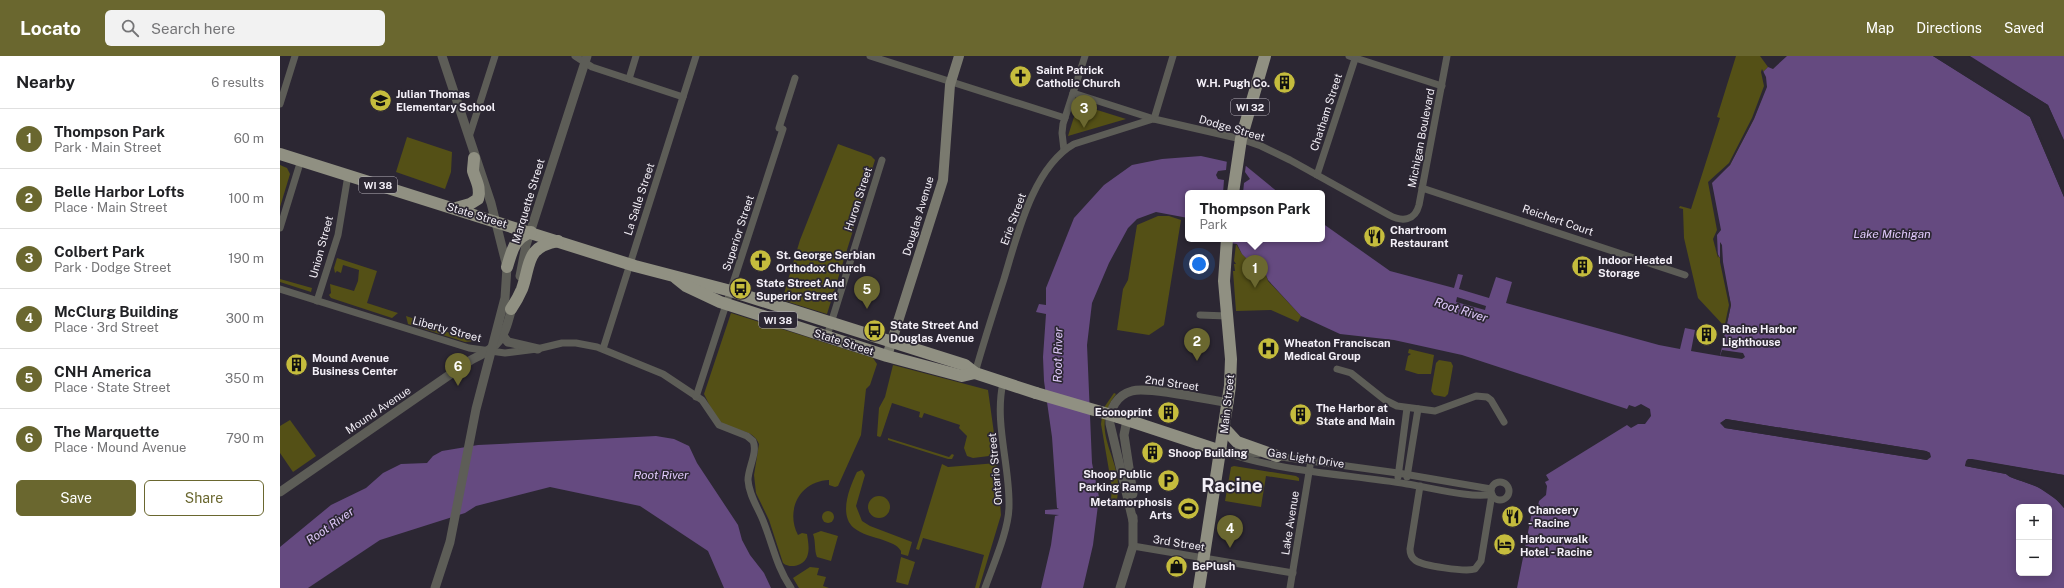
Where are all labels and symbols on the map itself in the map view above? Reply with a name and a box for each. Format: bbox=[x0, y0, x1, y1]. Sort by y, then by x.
church icon: Saint Patrick Catholic Church bbox=[1008, 63, 1034, 89]
place label: Saint Patrick Catholic Church bbox=[1036, 64, 1120, 89]
building icon: W.H. Pugh Co. bbox=[1272, 70, 1298, 96]
street label: Chatham Street bbox=[1308, 72, 1344, 152]
place label: W.H. Pugh Co. bbox=[1196, 77, 1270, 89]
school or university icon: Julian Thomas Elementary School bbox=[367, 87, 393, 113]
street label: Michigan Boulevard bbox=[1405, 87, 1437, 189]
place label: Julian Thomas Elementary School bbox=[396, 88, 496, 113]
pin: 3 bbox=[1071, 95, 1097, 128]
road number: WI 32 bbox=[1231, 99, 1269, 115]
street label: Dodge Street bbox=[1198, 113, 1266, 143]
street label: Marquette Street bbox=[509, 157, 547, 245]
street label: La Salle Street bbox=[622, 161, 656, 237]
street label: Huron Street bbox=[842, 166, 874, 232]
street label: Douglas Avenue bbox=[900, 175, 936, 257]
road number: WI 38 bbox=[359, 177, 397, 193]
street label: Erie Street bbox=[998, 191, 1028, 247]
street label: Superior Street bbox=[720, 194, 756, 272]
street label: State Street bbox=[445, 200, 509, 230]
street label: Reichert Court bbox=[1521, 202, 1595, 238]
street label: Union Street bbox=[307, 214, 335, 280]
restaurant icon: Chartroom Restaurant bbox=[1362, 223, 1388, 249]
place label: Chartroom Restaurant bbox=[1390, 224, 1449, 249]
water label: Lake Michigan bbox=[1853, 227, 1931, 241]
church icon: St. George Serbian Orthodox Church bbox=[747, 248, 773, 274]
place label: St. George Serbian Orthodox Church bbox=[776, 249, 875, 274]
building icon: Indoor Heated Storage bbox=[1569, 253, 1595, 279]
your location bbox=[1189, 254, 1209, 274]
place label: Indoor Heated Storage bbox=[1598, 254, 1672, 279]
pin: 1 bbox=[1242, 255, 1268, 288]
bus stop icon: State Street And Superior Street bbox=[728, 276, 754, 302]
pin: 5 bbox=[854, 276, 880, 309]
place label: State Street And Superior Street bbox=[756, 277, 845, 302]
water label: Root River bbox=[1433, 295, 1490, 325]
road number: WI 38 bbox=[759, 312, 797, 328]
street label: Liberty Street bbox=[411, 314, 483, 344]
bus stop icon: State Street And Douglas Avenue bbox=[861, 318, 887, 344]
place label: State Street And Douglas Avenue bbox=[890, 319, 979, 344]
building icon: Racine Harbor Lighthouse bbox=[1693, 322, 1719, 348]
place label: Racine Harbor Lighthouse bbox=[1722, 323, 1797, 348]
street label: State Street bbox=[812, 327, 876, 357]
water label: Root River bbox=[1051, 327, 1065, 383]
pin: 2 bbox=[1184, 328, 1210, 361]
hospital icon: Wheaton Franciscan Medical Group bbox=[1255, 336, 1281, 362]
place label: Wheaton Franciscan Medical Group bbox=[1284, 337, 1391, 362]
building icon: Mound Avenue Business Center bbox=[283, 351, 309, 377]
place label: Mound Avenue Business Center bbox=[312, 352, 398, 377]
pin: 6 bbox=[445, 353, 471, 386]
street label: 2nd Street bbox=[1144, 373, 1200, 393]
street label: Main Street bbox=[1218, 374, 1236, 434]
street label: Mound Avenue bbox=[343, 384, 413, 436]
building icon: Econoprint bbox=[1155, 399, 1181, 425]
building icon: The Harbor at State and Main bbox=[1288, 401, 1314, 427]
place label: The Harbor at State and Main bbox=[1316, 402, 1395, 427]
place label: Econoprint bbox=[1095, 406, 1152, 418]
street label: Ontario Street bbox=[986, 432, 1004, 506]
building icon: Shoop Building bbox=[1140, 440, 1166, 466]
street label: Gas Light Drive bbox=[1267, 446, 1345, 470]
place label: Shoop Building bbox=[1168, 447, 1248, 459]
parking icon: Shoop Public Parking Ramp bbox=[1155, 467, 1181, 493]
water label: Root River bbox=[633, 468, 689, 482]
place label: Shoop Public Parking Ramp bbox=[1079, 468, 1152, 493]
district label: Racine bbox=[1201, 474, 1263, 496]
street label: Lake Avenue bbox=[1279, 490, 1301, 556]
sports icon: Metamorphosis Arts bbox=[1175, 495, 1201, 521]
place label: Metamorphosis Arts bbox=[1090, 496, 1172, 521]
restaurant icon: Chancery - Racine bbox=[1500, 503, 1526, 529]
water label: Root River bbox=[303, 504, 357, 548]
place label: Chancery - Racine bbox=[1528, 504, 1579, 529]
pin: 4 bbox=[1217, 515, 1243, 548]
hotel icon: Harbourwalk Hotel - Racine bbox=[1492, 532, 1518, 558]
street label: 3rd Street bbox=[1152, 533, 1206, 553]
place label: Harbourwalk Hotel - Racine bbox=[1520, 533, 1592, 558]
shop icon: BePlush bbox=[1163, 553, 1189, 579]
place label: BePlush bbox=[1192, 560, 1235, 572]

